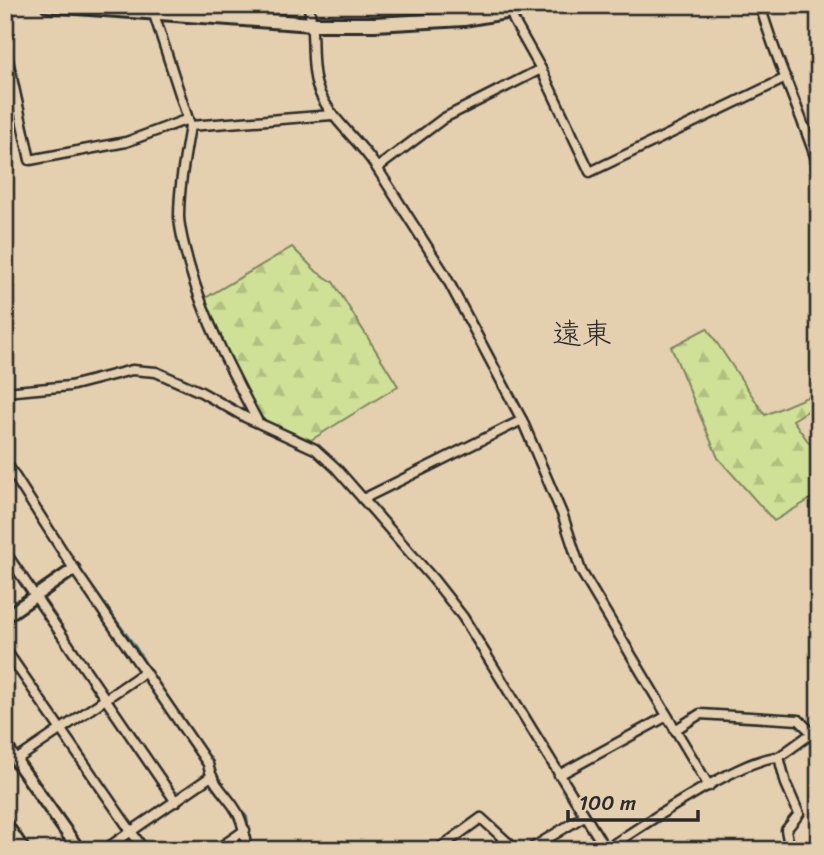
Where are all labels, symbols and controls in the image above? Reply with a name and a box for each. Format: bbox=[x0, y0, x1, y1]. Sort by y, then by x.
district label: 遠東 bbox=[552, 307, 612, 361]
scale bar bbox=[568, 778, 698, 822]
text: 100 m bbox=[579, 784, 636, 822]

